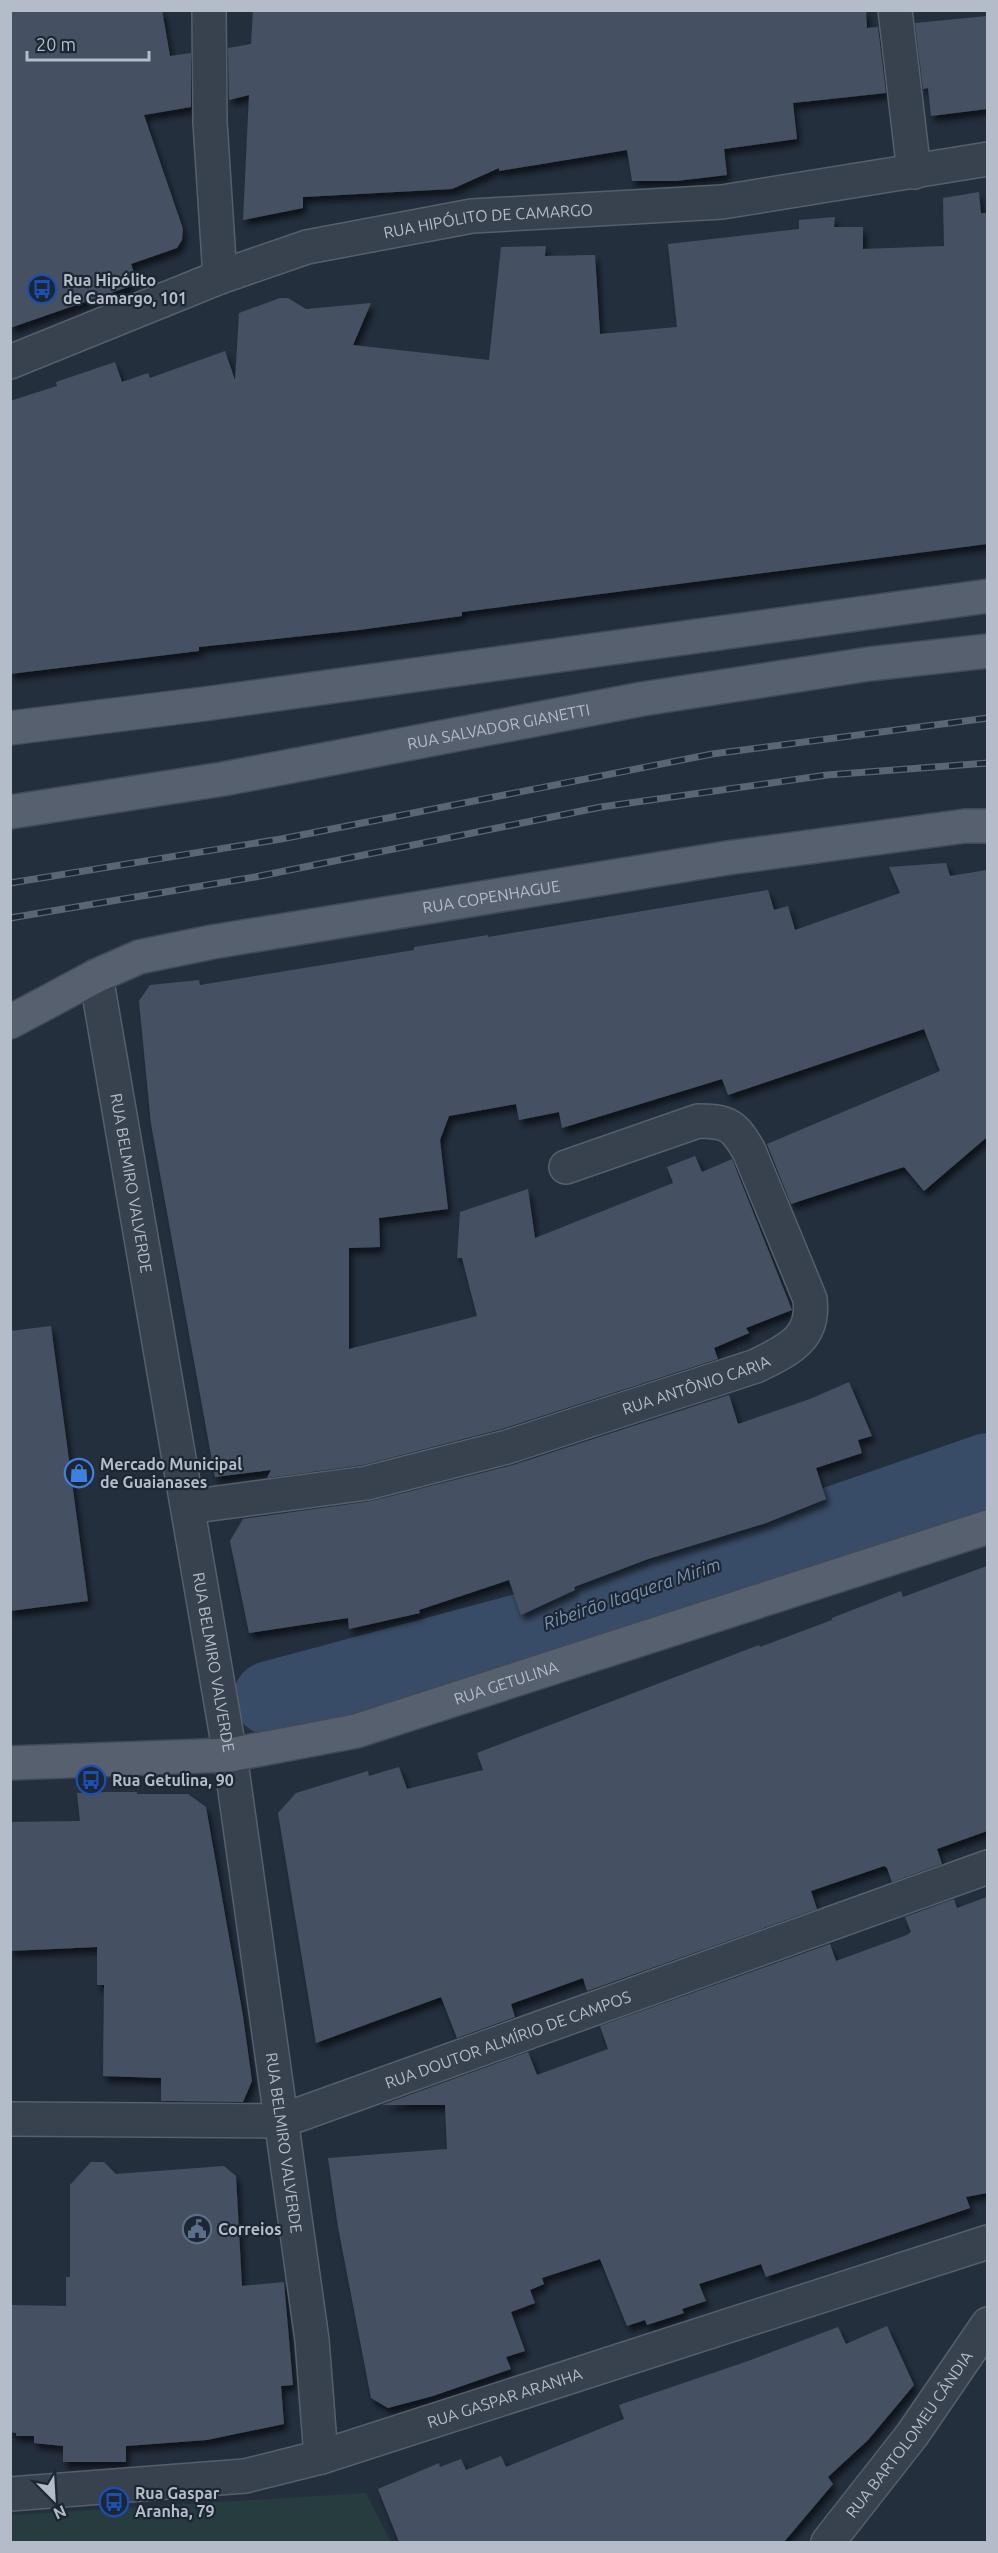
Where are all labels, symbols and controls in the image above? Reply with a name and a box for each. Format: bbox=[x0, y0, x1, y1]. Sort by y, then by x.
scale bar bbox=[27, 24, 148, 62]
text: 20 m bbox=[36, 34, 76, 54]
street label: RUA HIPÓLITO DE CAMARGO bbox=[382, 200, 593, 241]
place label: Rua Hipólito de Camargo, 101 bbox=[63, 271, 187, 307]
bus stop icon: Rua Hipólito de Camargo, 101 bbox=[26, 273, 58, 305]
street label: RUA SALVADOR GIANETTI bbox=[406, 700, 591, 753]
street label: RUA COPENHAGUE bbox=[421, 876, 561, 917]
street label: RUA BELMIRO VALVERDE bbox=[107, 1092, 156, 1274]
street label: RUA ANTÔNIO CARIA bbox=[620, 1351, 773, 1418]
place label: Mercado Municipal de Guaianases bbox=[100, 1455, 242, 1491]
shop icon: Mercado Municipal de Guaianases bbox=[63, 1457, 95, 1489]
water label: Ribeirão Itaquera Mirim bbox=[541, 1553, 723, 1633]
street label: RUA BELMIRO VALVERDE bbox=[190, 1571, 238, 1753]
street label: RUA GETULINA bbox=[452, 1657, 561, 1708]
bus stop icon: Rua Getulina, 90 bbox=[75, 1764, 107, 1796]
place label: Rua Getulina, 90 bbox=[112, 1771, 234, 1789]
street label: RUA DOUTOR ALMÍRIO DE CAMPOS bbox=[382, 1987, 633, 2092]
street label: RUA BELMIRO VALVERDE bbox=[263, 2051, 306, 2234]
public building icon: Correios bbox=[181, 2213, 213, 2245]
place label: Correios bbox=[218, 2220, 282, 2238]
street label: RUA BARTOLOMEU CÂNDIA bbox=[842, 2347, 976, 2521]
street label: RUA GASPAR ARANHA bbox=[425, 2364, 585, 2431]
north arrow bbox=[24, 2469, 84, 2529]
place label: Rua Gaspar Aranha, 79 bbox=[135, 2484, 220, 2520]
bus stop icon: Rua Gaspar Aranha, 79 bbox=[98, 2486, 130, 2518]
text: N bbox=[51, 2502, 69, 2523]

